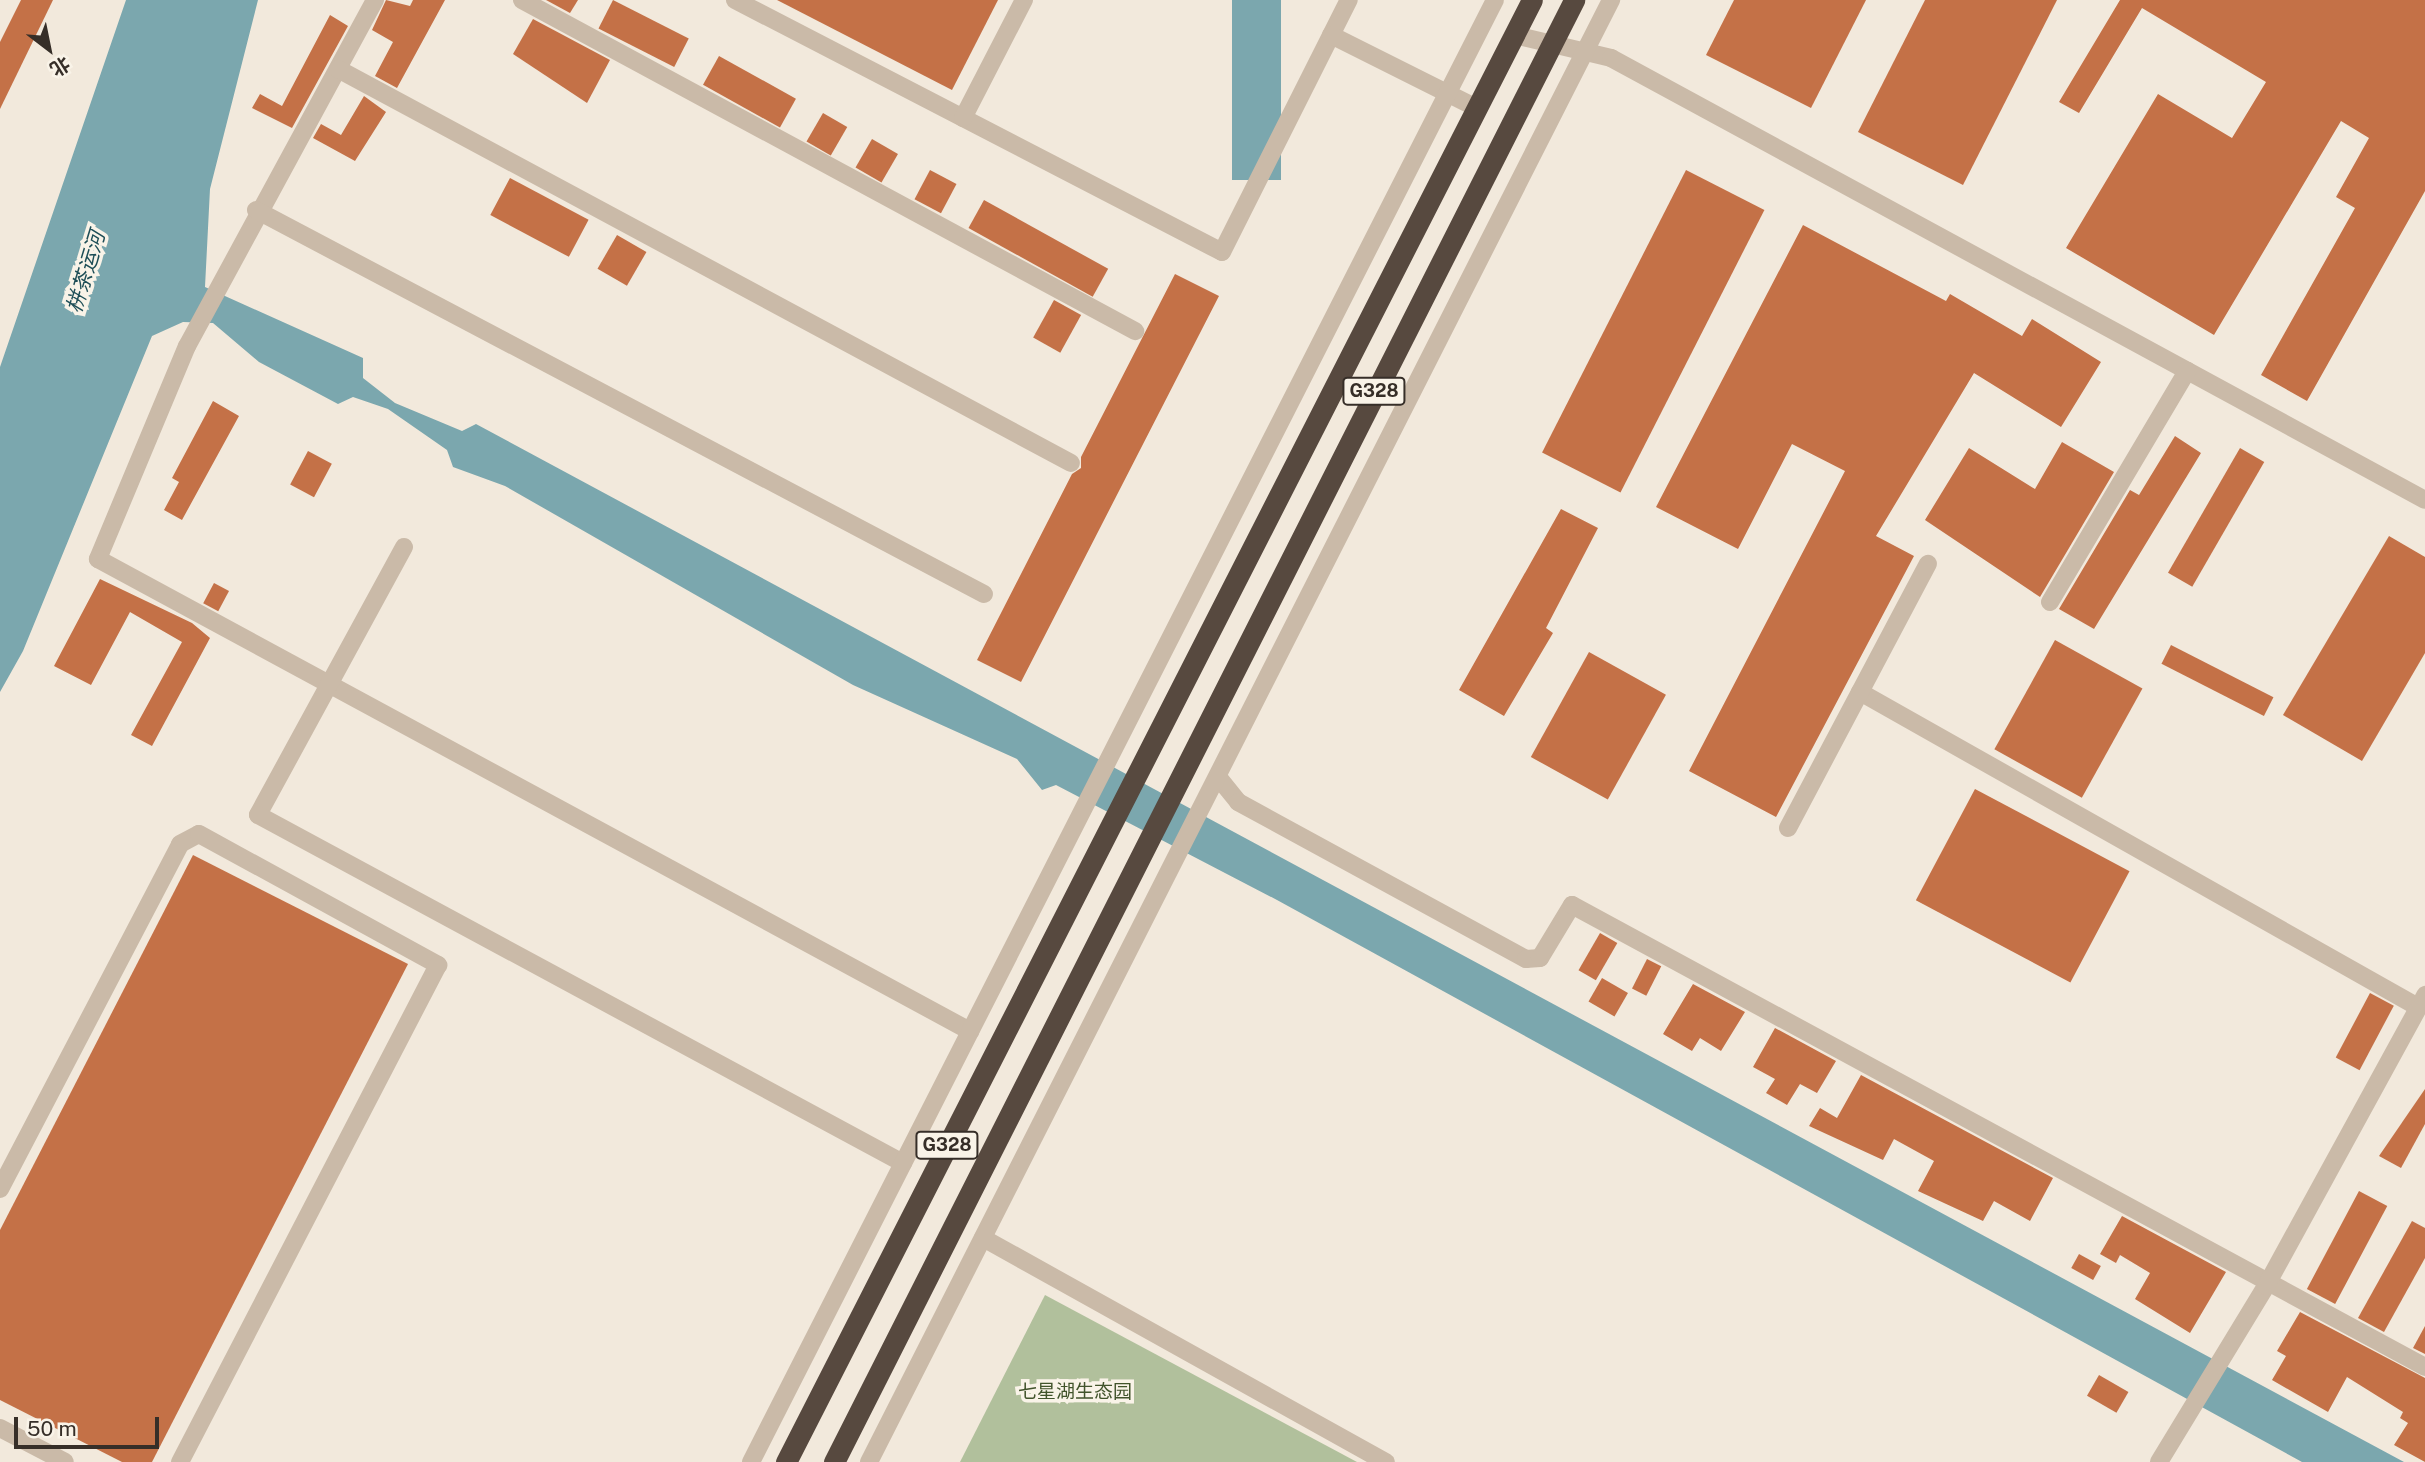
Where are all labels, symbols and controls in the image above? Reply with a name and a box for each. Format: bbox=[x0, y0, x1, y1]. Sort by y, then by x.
north arrow bbox=[14, 14, 84, 84]
text: 北 bbox=[46, 52, 74, 81]
water label: 栟茶运河 bbox=[62, 228, 110, 316]
road number: G328 bbox=[1341, 376, 1407, 405]
road number: G328 bbox=[914, 1130, 980, 1160]
park label: 七星湖生态园 bbox=[1018, 1381, 1132, 1403]
scale bar bbox=[18, 1402, 163, 1446]
text: 50 m bbox=[27, 1416, 77, 1441]

